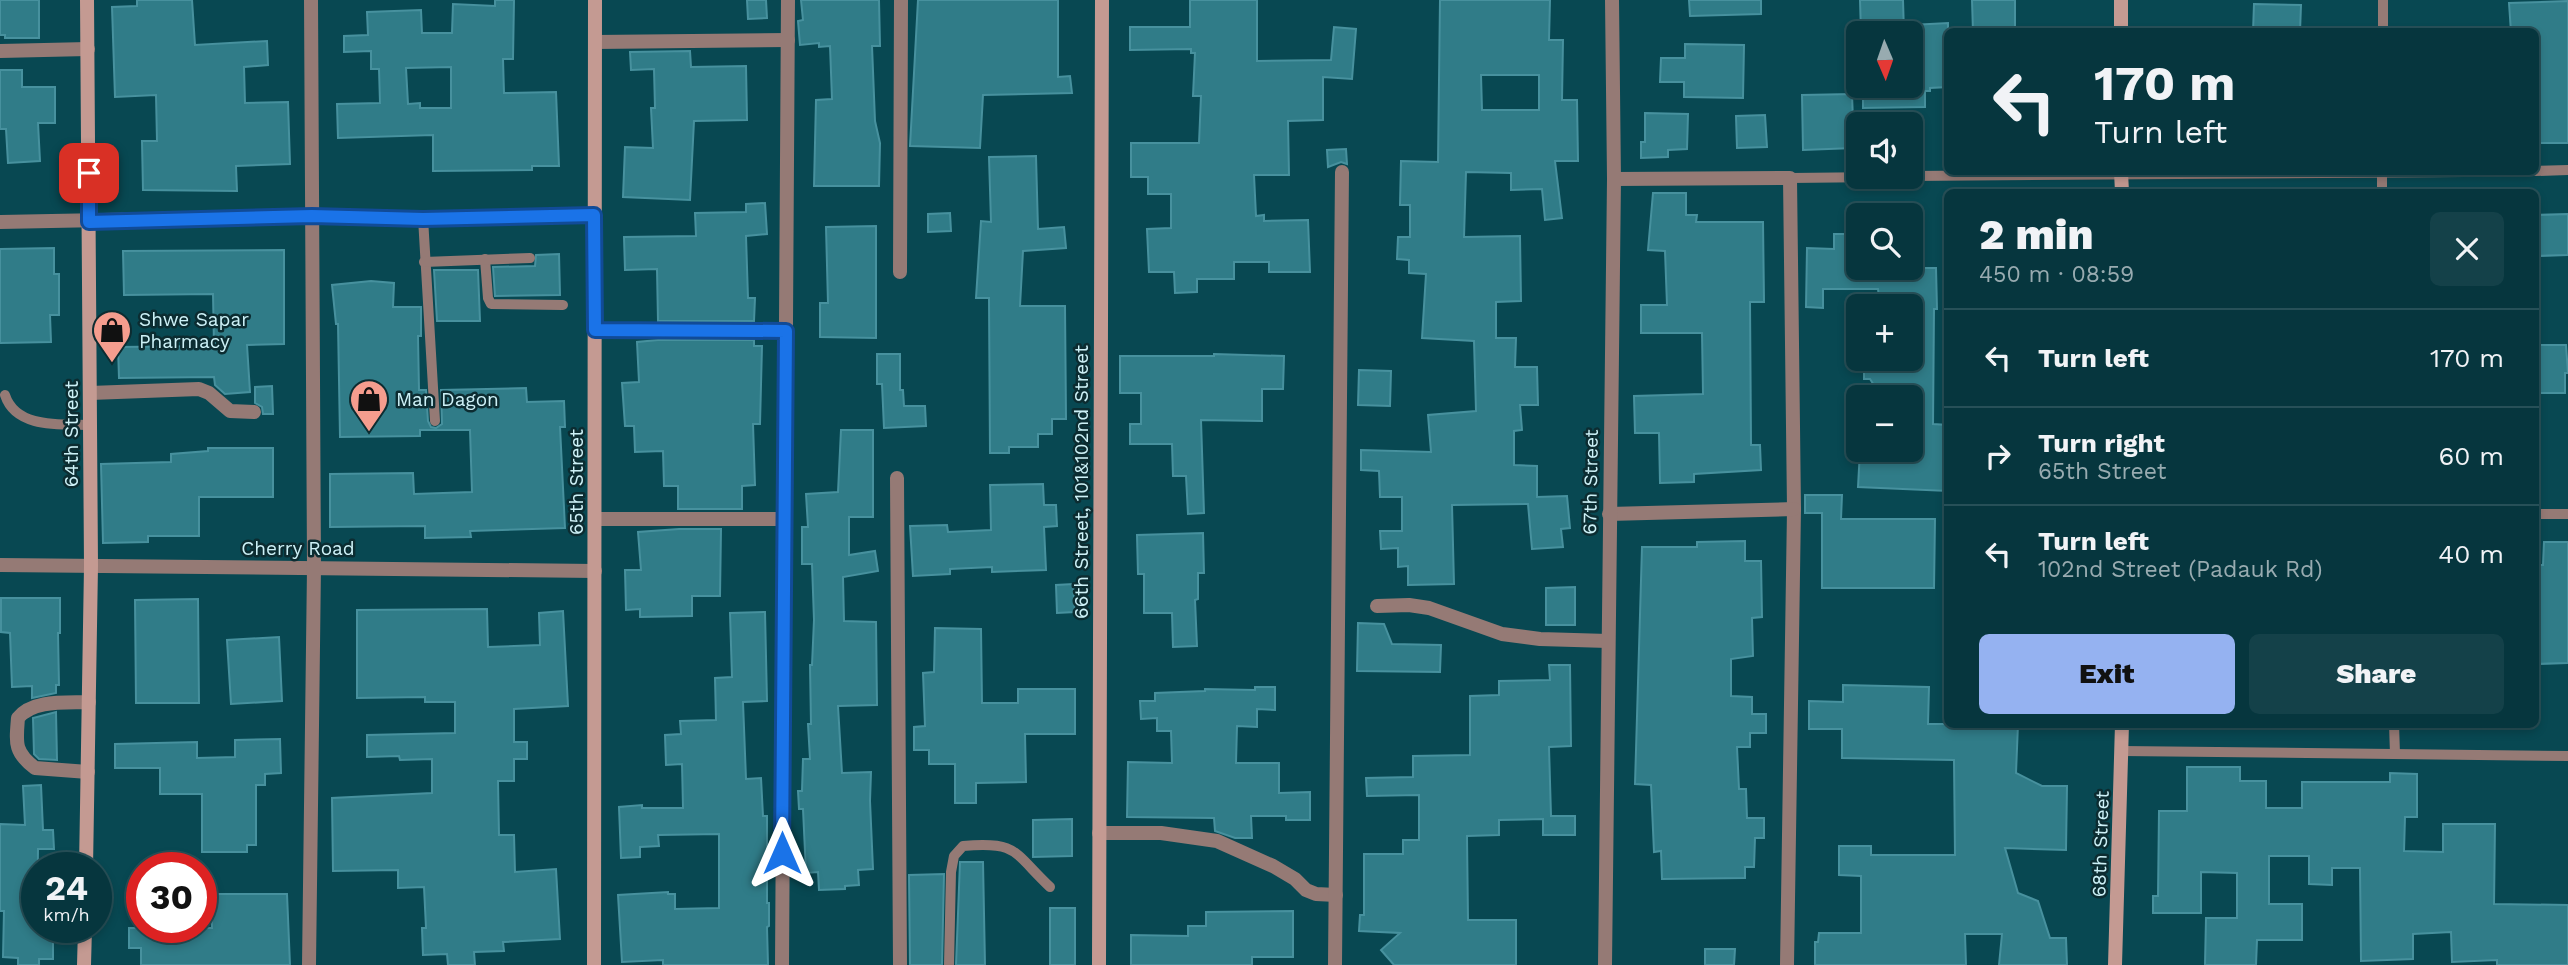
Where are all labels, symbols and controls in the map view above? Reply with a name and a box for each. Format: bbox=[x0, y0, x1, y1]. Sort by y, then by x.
north arrow bbox=[1846, 21, 1923, 98]
map controls bbox=[1846, 21, 1923, 462]
text: 170 m bbox=[2094, 54, 2235, 112]
icon: left bbox=[1979, 56, 2070, 147]
button: sound bbox=[1846, 112, 1923, 189]
text: Turn left bbox=[2094, 113, 2227, 151]
pin bbox=[59, 143, 119, 203]
icon: arrive bbox=[70, 154, 108, 192]
button: search bbox=[1846, 203, 1923, 280]
text: 2 min bbox=[1979, 210, 2093, 259]
button: close bbox=[2430, 212, 2504, 286]
text: 450 m · 08:59 bbox=[1979, 261, 2134, 288]
button: + bbox=[1846, 294, 1923, 371]
place label: Shwe Sapar Pharmacy bbox=[139, 308, 249, 353]
shop icon: Shwe Sapar Pharmacy bbox=[91, 309, 133, 364]
icon: left bbox=[1979, 339, 2017, 377]
text: Turn left bbox=[2038, 343, 2149, 373]
text: 170 m bbox=[2430, 343, 2504, 373]
street label: 66th Street, 101&102nd Street bbox=[1070, 345, 1093, 619]
shop icon: Man Dagon bbox=[348, 378, 390, 433]
street label: 64th Street bbox=[60, 381, 83, 487]
button: − bbox=[1846, 385, 1923, 462]
place label: Man Dagon bbox=[396, 388, 499, 411]
text: Turn right bbox=[2038, 428, 2165, 458]
street label: 65th Street bbox=[565, 429, 588, 535]
street label: 67th Street bbox=[1578, 429, 1603, 535]
icon: right bbox=[1979, 437, 2017, 475]
text: 60 m bbox=[2438, 441, 2504, 471]
text: 65th Street bbox=[2038, 458, 2166, 485]
text: Turn left bbox=[2038, 526, 2149, 556]
icon: left bbox=[1979, 535, 2017, 573]
street label: Cherry Road bbox=[241, 537, 355, 560]
text: 40 m bbox=[2438, 539, 2504, 569]
text: 102nd Street (Padauk Rd) bbox=[2038, 556, 2322, 583]
button: Exit bbox=[1979, 634, 2235, 714]
button: Share bbox=[2249, 634, 2504, 714]
street label: 68th Street bbox=[2087, 790, 2114, 898]
position arrow bbox=[745, 816, 819, 890]
speed limit sign: 30 bbox=[126, 852, 217, 943]
text: 24 bbox=[45, 867, 88, 909]
text: km/h bbox=[43, 904, 90, 925]

